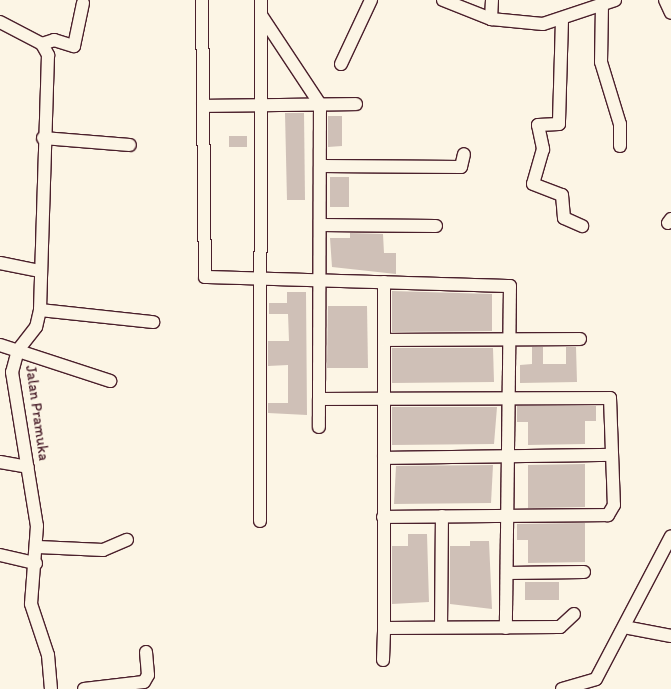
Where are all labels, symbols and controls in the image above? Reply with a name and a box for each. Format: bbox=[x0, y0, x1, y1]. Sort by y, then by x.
street label: Jalan Pramuka bbox=[21, 364, 53, 462]

